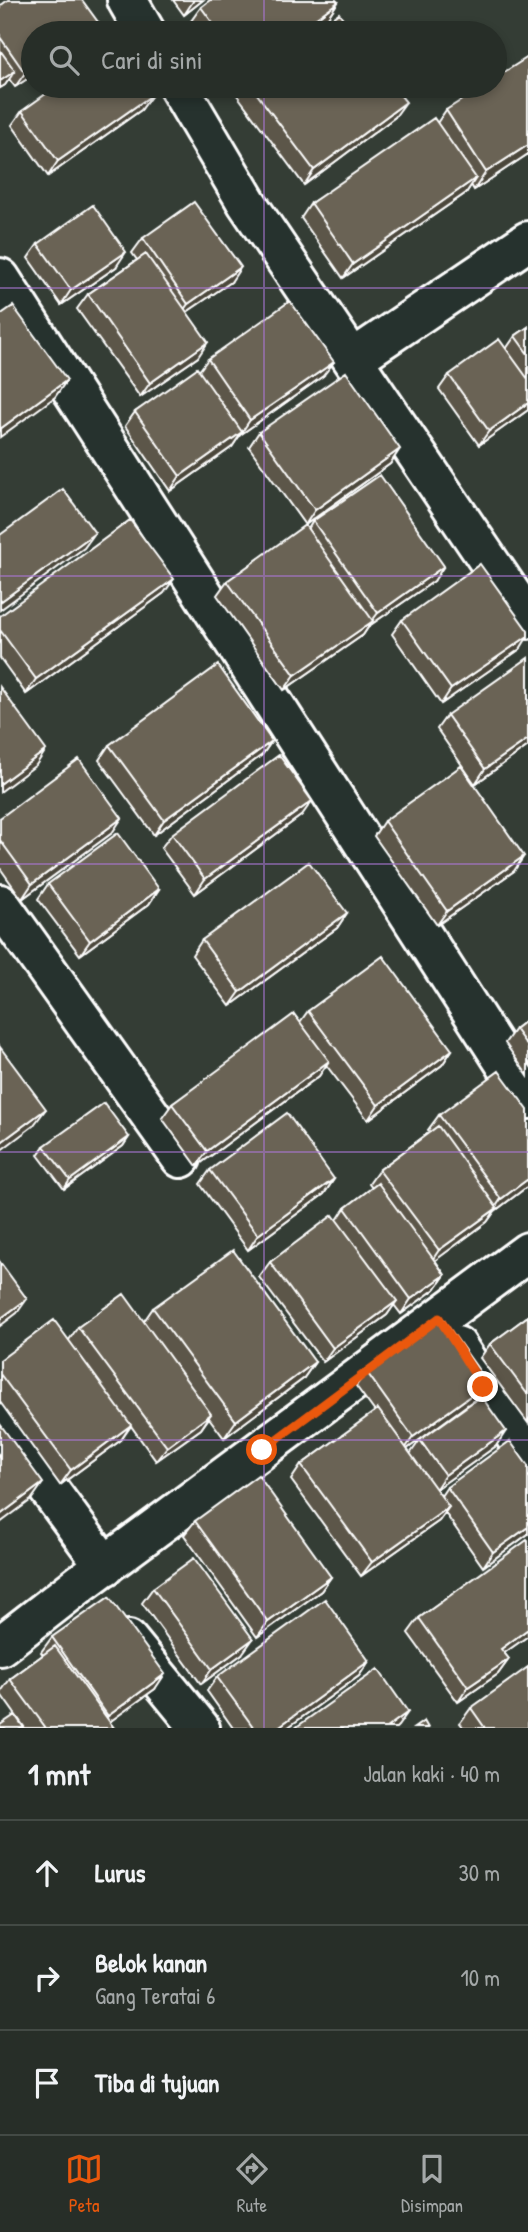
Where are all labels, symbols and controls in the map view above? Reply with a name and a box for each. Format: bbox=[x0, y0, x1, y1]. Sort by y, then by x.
search box bbox=[21, 21, 507, 98]
icon: search bbox=[45, 41, 83, 79]
text: Cari di sini bbox=[101, 42, 203, 77]
route end bbox=[467, 1371, 498, 1402]
route start bbox=[246, 1434, 277, 1465]
text: 1 mnt bbox=[28, 1754, 90, 1794]
text: Jalan kaki · 40 m bbox=[363, 1758, 500, 1789]
icon: ahead bbox=[28, 1854, 66, 1892]
text: Lurus bbox=[95, 1855, 146, 1890]
text: 30 m bbox=[458, 1857, 500, 1888]
text: Belok kanan bbox=[95, 1945, 207, 1980]
icon: right bbox=[28, 1959, 66, 1997]
text: 10 m bbox=[460, 1962, 500, 1993]
text: Gang Teratai 6 bbox=[95, 1980, 215, 2011]
icon: arrive bbox=[28, 2064, 66, 2102]
text: Tiba di tujuan bbox=[95, 2065, 220, 2100]
tab: Peta bbox=[65, 2150, 103, 2218]
tab: Rute bbox=[233, 2150, 271, 2218]
tab: Disimpan bbox=[401, 2150, 463, 2218]

